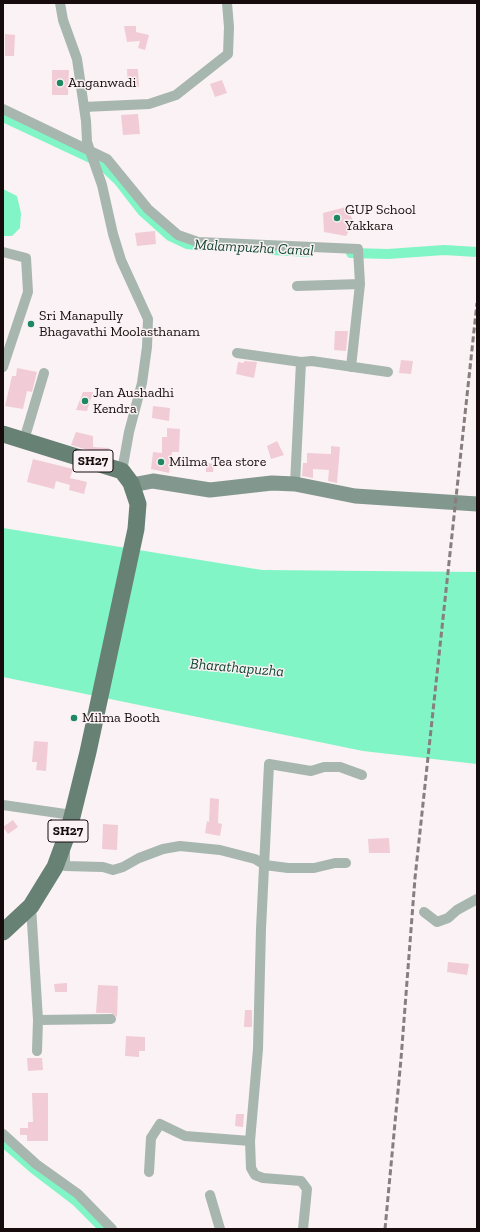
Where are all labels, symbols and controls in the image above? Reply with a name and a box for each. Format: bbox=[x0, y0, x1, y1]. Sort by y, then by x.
place label: Anganwadi bbox=[68, 75, 136, 91]
marker: Anganwadi bbox=[55, 78, 65, 88]
place label: GUP School Yakkara bbox=[345, 202, 416, 234]
marker: GUP School Yakkara bbox=[332, 213, 342, 223]
water label: Malampuzha Canal bbox=[194, 236, 314, 260]
place label: Sri Manapully Bhagavathi Moolasthanam bbox=[39, 308, 200, 340]
marker: Sri Manapully Bhagavathi Moolasthanam bbox=[26, 319, 36, 329]
place label: Jan Aushadhi Kendra bbox=[93, 385, 174, 418]
marker: Jan Aushadhi Kendra bbox=[80, 396, 90, 406]
road number: SH27 bbox=[73, 450, 113, 472]
place label: Milma Tea store bbox=[169, 454, 266, 470]
marker: Milma Tea store bbox=[156, 457, 166, 467]
water label: Bharathapuzha bbox=[189, 655, 285, 681]
place label: Milma Booth bbox=[82, 710, 160, 726]
marker: Milma Booth bbox=[69, 713, 79, 723]
road number: SH27 bbox=[48, 820, 88, 842]

